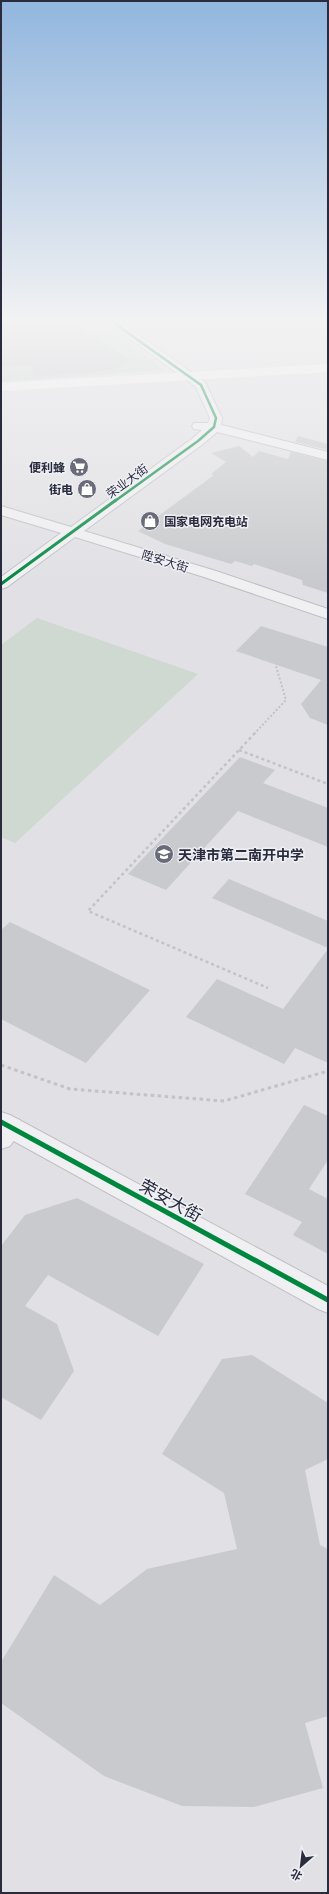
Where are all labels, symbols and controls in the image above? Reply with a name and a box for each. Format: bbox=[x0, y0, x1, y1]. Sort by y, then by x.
supermarket icon: 便利蜂 bbox=[68, 456, 90, 478]
place label: 便利蜂 bbox=[29, 460, 65, 475]
street label: 荣业大街 bbox=[103, 461, 151, 501]
shop icon: 街电 bbox=[76, 478, 98, 500]
place label: 街电 bbox=[49, 482, 73, 497]
shop icon: 国家电网充电站 bbox=[139, 510, 161, 532]
place label: 国家电网充电站 bbox=[164, 514, 248, 529]
street label: 陞安大街 bbox=[140, 547, 190, 575]
school or university icon: 天津市第二南开中学 bbox=[153, 843, 175, 865]
place label: 天津市第二南开中学 bbox=[178, 846, 304, 863]
street label: 荣安大街 bbox=[136, 1174, 206, 1226]
north arrow bbox=[281, 1846, 321, 1886]
text: 北 bbox=[288, 1867, 304, 1884]

